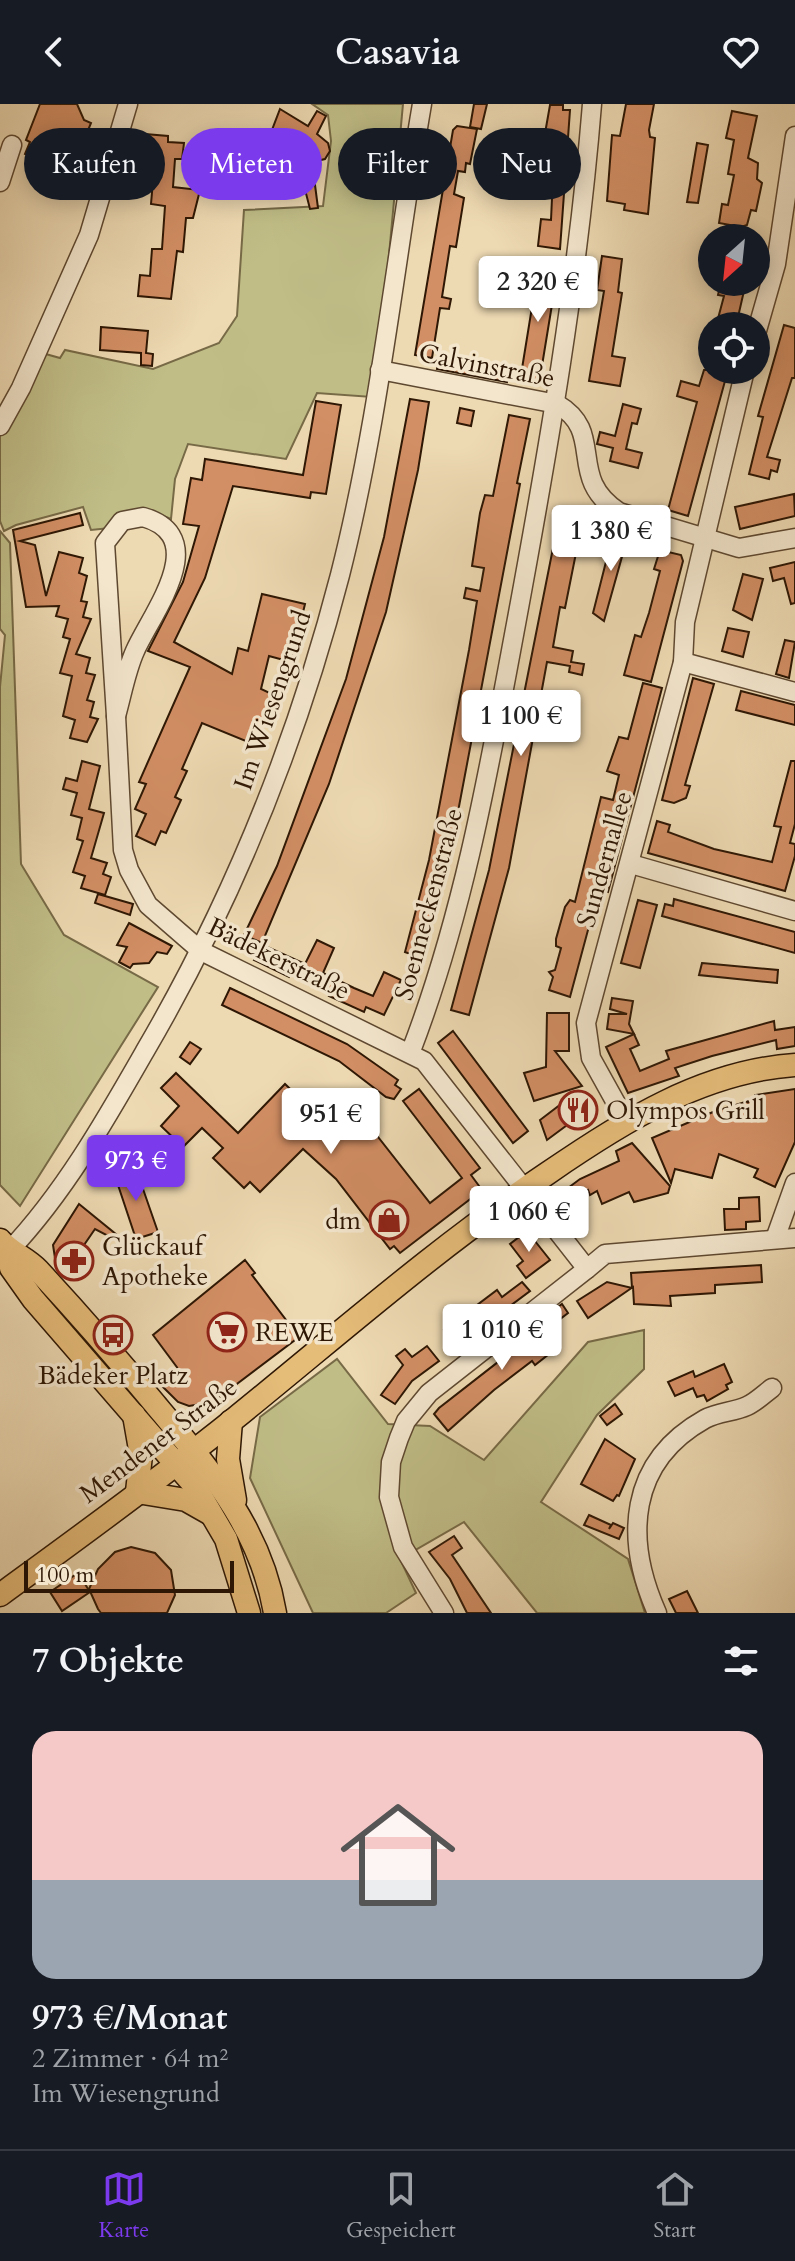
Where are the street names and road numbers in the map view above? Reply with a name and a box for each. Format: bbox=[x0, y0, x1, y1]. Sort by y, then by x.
street label: Calvinstraße bbox=[416, 335, 558, 396]
street label: Im Wiesengrund bbox=[225, 605, 320, 795]
street label: Sundernallee bbox=[568, 787, 641, 931]
street label: Soenneckenstraße bbox=[386, 804, 471, 1004]
street label: Bädekerstraße bbox=[201, 909, 356, 1008]
street label: Mendener Straße bbox=[72, 1370, 244, 1511]

